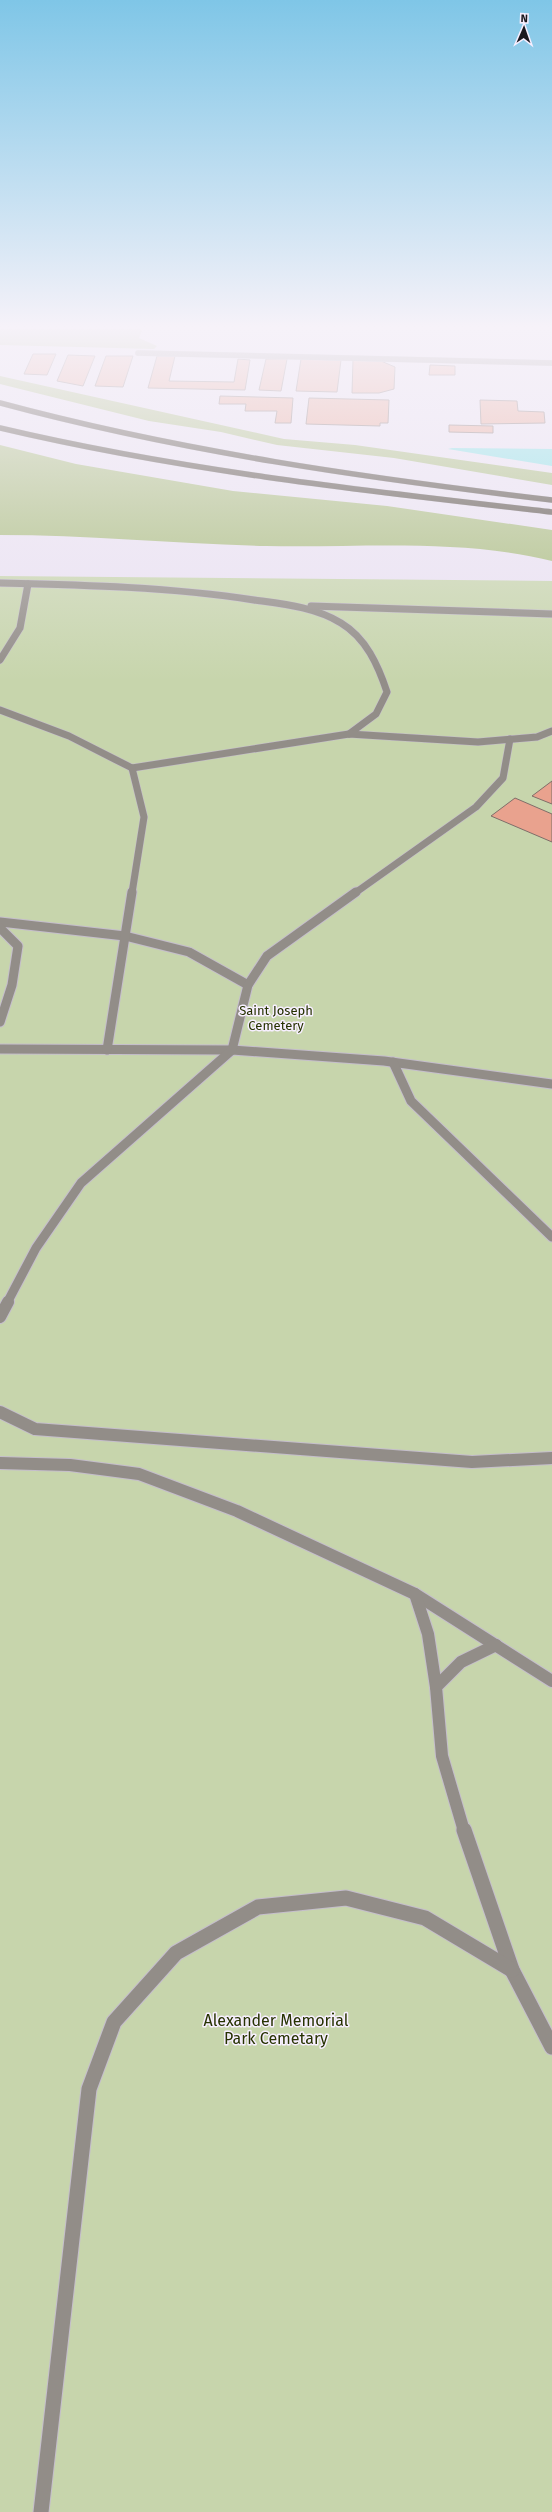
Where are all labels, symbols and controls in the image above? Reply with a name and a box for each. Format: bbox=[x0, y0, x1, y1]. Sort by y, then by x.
north arrow bbox=[504, 8, 544, 48]
text: N bbox=[520, 12, 528, 25]
park label: Saint Joseph Cemetery bbox=[239, 1003, 313, 1033]
park label: Alexander Memorial Park Cemetary bbox=[204, 2011, 349, 2048]

